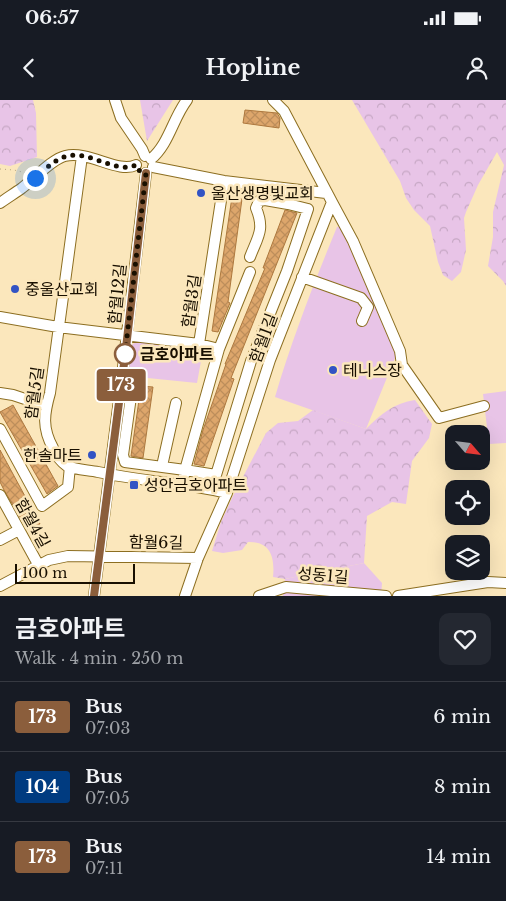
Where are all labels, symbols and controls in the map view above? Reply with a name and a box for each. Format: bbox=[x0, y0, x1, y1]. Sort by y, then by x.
text: 06:57 bbox=[25, 6, 79, 29]
icon: back bbox=[15, 54, 43, 82]
text: Hopline bbox=[206, 54, 300, 81]
icon: person bbox=[463, 54, 491, 82]
your location bbox=[23, 166, 48, 191]
place label: 울산생명빛교회 bbox=[211, 183, 314, 203]
marker: 울산생명빛교회 bbox=[195, 187, 207, 199]
street label: 함월12길 bbox=[104, 263, 130, 325]
street label: 함월3길 bbox=[177, 273, 205, 329]
place label: 중울산교회 bbox=[25, 279, 99, 299]
marker: 중울산교회 bbox=[9, 283, 21, 295]
street label: 함월1길 bbox=[245, 310, 281, 366]
marker: 금호아파트 bbox=[114, 343, 136, 365]
place label: 금호아파트 bbox=[140, 344, 214, 364]
place label: 테니스장 bbox=[343, 360, 402, 380]
marker: 테니스장 bbox=[327, 364, 339, 376]
street label: 함월5길 bbox=[20, 365, 48, 421]
line badge: 173 bbox=[92, 369, 150, 401]
text: 173 bbox=[107, 374, 135, 396]
north arrow bbox=[445, 425, 490, 470]
map controls bbox=[445, 425, 490, 580]
place label: 한솔마트 bbox=[23, 445, 82, 465]
marker: 한솔마트 bbox=[86, 449, 98, 461]
place label: 성안금호아파트 bbox=[144, 475, 247, 495]
marker: 성안금호아파트 bbox=[128, 479, 140, 491]
button: locate bbox=[445, 480, 490, 525]
street label: 함월4길 bbox=[11, 495, 55, 551]
street label: 함월6길 bbox=[129, 532, 183, 552]
button: layers bbox=[445, 535, 490, 580]
scale bar bbox=[15, 561, 135, 584]
street label: 성동1길 bbox=[297, 563, 349, 587]
text: 100 m bbox=[22, 564, 67, 582]
button: heart bbox=[439, 613, 491, 665]
text: 금호아파트 bbox=[15, 614, 125, 643]
text: Walk · 4 min · 250 m bbox=[15, 648, 183, 668]
text: Bus bbox=[85, 695, 122, 718]
text: 6 min bbox=[433, 705, 491, 728]
text: 173 bbox=[28, 706, 57, 728]
text: 07:03 bbox=[85, 718, 130, 738]
text: Bus bbox=[85, 765, 122, 788]
text: 8 min bbox=[434, 775, 491, 798]
text: 104 bbox=[26, 776, 59, 798]
text: 07:05 bbox=[85, 788, 130, 808]
text: Bus bbox=[85, 835, 122, 858]
text: 14 min bbox=[426, 845, 491, 868]
text: 173 bbox=[28, 846, 57, 868]
text: 07:11 bbox=[85, 858, 123, 878]

